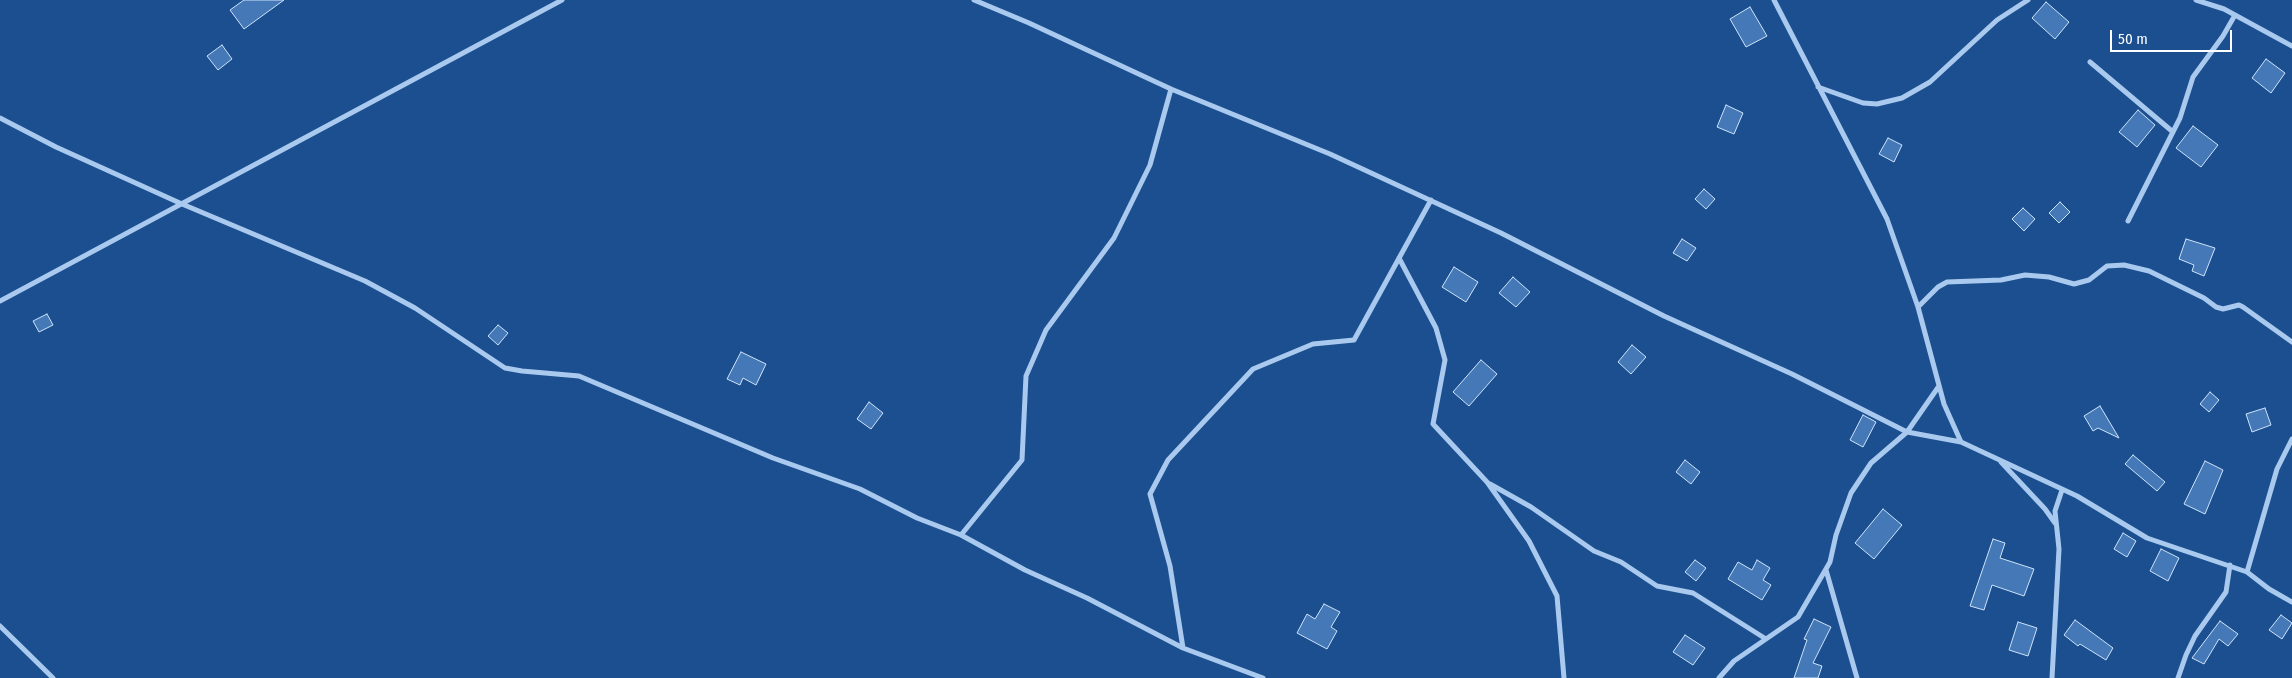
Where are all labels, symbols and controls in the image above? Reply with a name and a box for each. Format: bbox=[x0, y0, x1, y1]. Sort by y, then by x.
scale bar bbox=[2112, 20, 2234, 52]
text: 50 m bbox=[2118, 30, 2148, 48]

